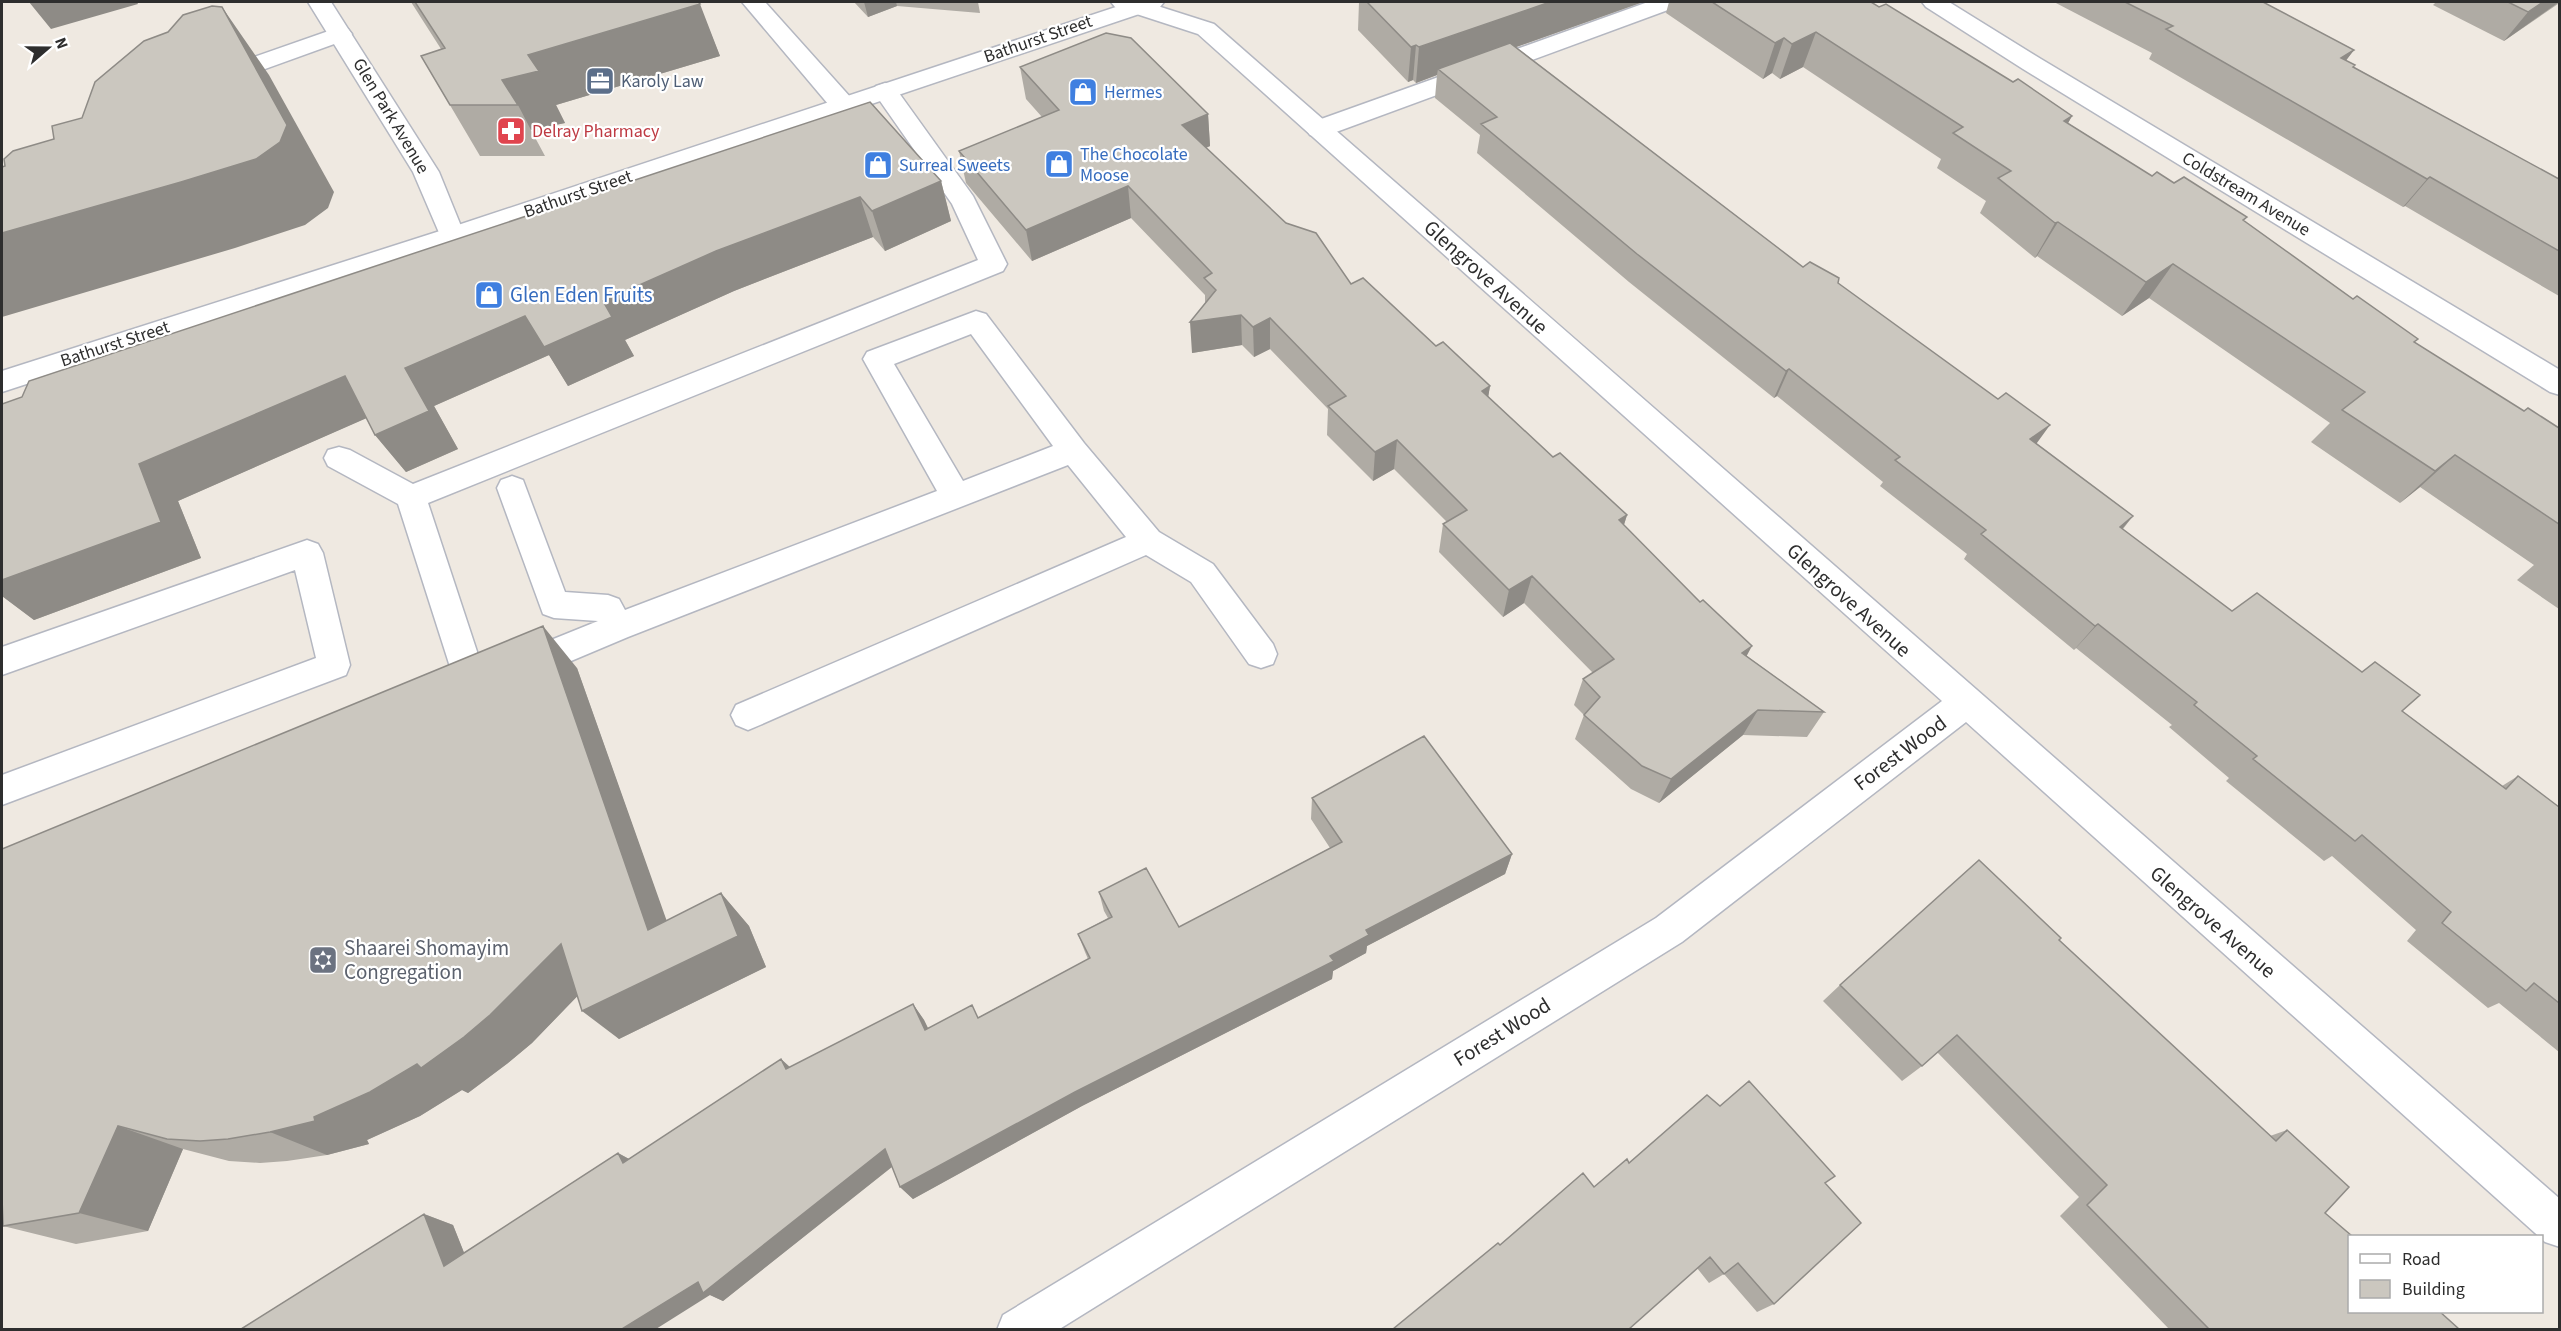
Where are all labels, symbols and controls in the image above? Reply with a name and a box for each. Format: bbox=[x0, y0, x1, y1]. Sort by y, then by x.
street label: Bathurst Street bbox=[980, 9, 1096, 69]
north arrow bbox=[18, 18, 78, 78]
text: N bbox=[49, 34, 73, 52]
street label: Glen Park Avenue bbox=[347, 54, 435, 179]
office icon: Karoly Law bbox=[584, 65, 616, 97]
place label: Karoly Law bbox=[621, 69, 704, 94]
shop icon: Hermes bbox=[1067, 76, 1099, 108]
place label: Hermes bbox=[1104, 80, 1162, 105]
pharmacy icon: Delray Pharmacy bbox=[495, 115, 527, 147]
place label: Delray Pharmacy bbox=[532, 119, 660, 144]
place label: The Chocolate Moose bbox=[1080, 142, 1188, 188]
street label: Coldstream Avenue bbox=[2177, 146, 2315, 242]
shop icon: The Chocolate Moose bbox=[1043, 148, 1075, 180]
shop icon: Surreal Sweets bbox=[862, 149, 894, 181]
place label: Surreal Sweets bbox=[899, 153, 1010, 178]
street label: Bathurst Street bbox=[520, 164, 636, 224]
street label: Glengrove Avenue bbox=[1417, 213, 1555, 341]
shop icon: Glen Eden Fruits bbox=[473, 279, 505, 311]
place label: Glen Eden Fruits bbox=[510, 280, 653, 310]
street label: Bathurst Street bbox=[57, 315, 173, 373]
street label: Glengrove Avenue bbox=[1780, 536, 1918, 664]
street label: Forest Wood bbox=[1847, 708, 1953, 798]
street label: Glengrove Avenue bbox=[2143, 859, 2283, 985]
place label: Shaarei Shomayim Congregation bbox=[344, 933, 509, 987]
synagogue icon: Shaarei Shomayim Congregation bbox=[307, 944, 339, 976]
street label: Forest Wood bbox=[1448, 990, 1556, 1074]
legend bbox=[2348, 1235, 2543, 1313]
text: Road bbox=[2402, 1247, 2441, 1272]
text: Building bbox=[2402, 1277, 2465, 1302]

